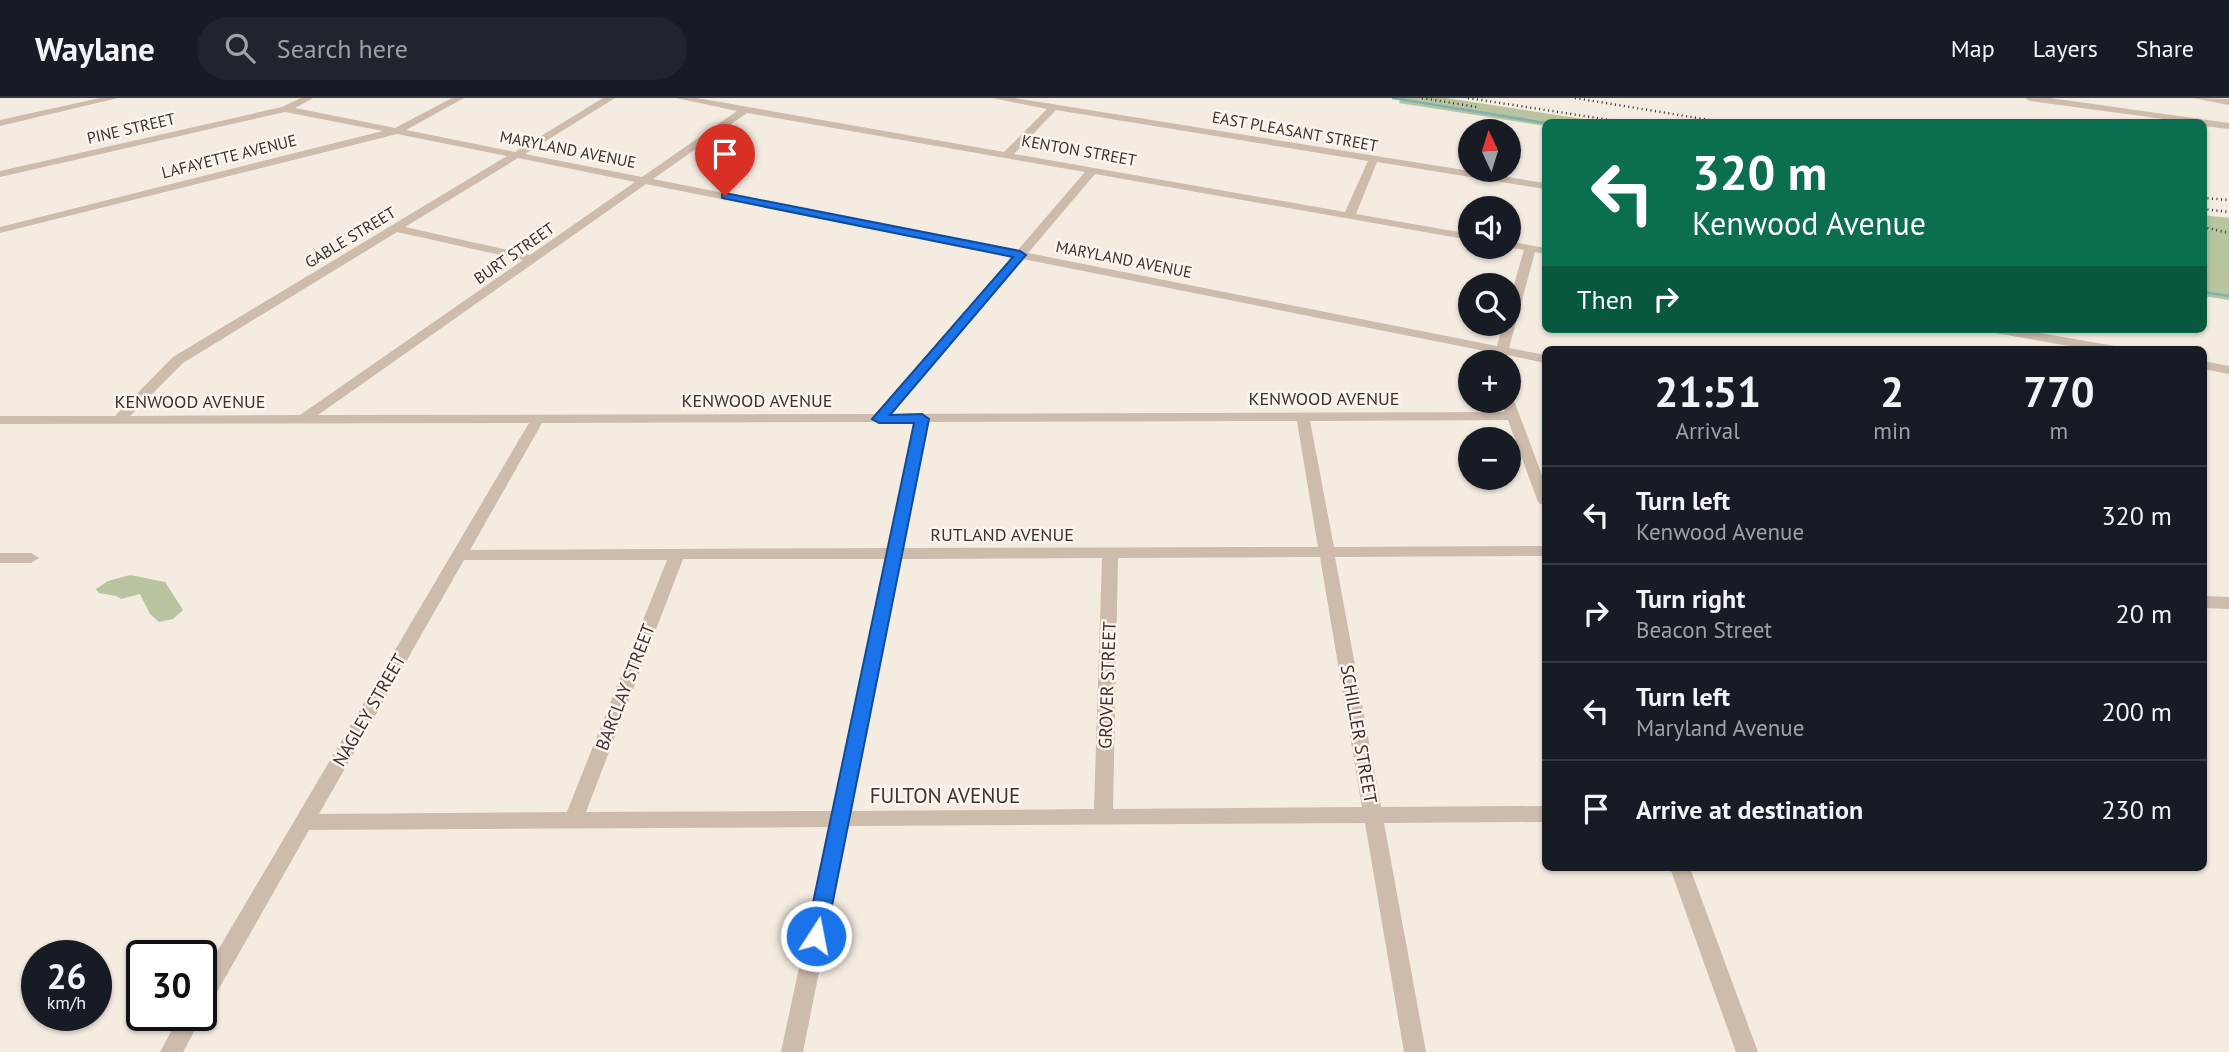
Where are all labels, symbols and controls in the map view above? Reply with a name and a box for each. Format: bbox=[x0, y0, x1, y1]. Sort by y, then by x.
search box bbox=[197, 17, 687, 80]
text: Waylane bbox=[35, 27, 155, 70]
icon: search bbox=[221, 29, 259, 67]
text: Search here bbox=[277, 32, 408, 65]
text: Map bbox=[1951, 33, 1995, 64]
text: Layers bbox=[2033, 33, 2098, 64]
text: Share bbox=[2136, 33, 2194, 64]
street label: EAST PLEASANT STREET bbox=[1210, 107, 1380, 155]
street label: PINE STREET bbox=[85, 108, 177, 148]
north arrow bbox=[1458, 119, 1521, 182]
map controls bbox=[1458, 119, 1521, 490]
pin bbox=[695, 124, 755, 196]
street label: MARYLAND AVENUE bbox=[498, 126, 638, 172]
street label: LAFAYETTE AVENUE bbox=[159, 130, 299, 182]
street label: KENTON STREET bbox=[1020, 130, 1138, 170]
icon: arrive bbox=[706, 135, 744, 173]
text: 320 m bbox=[1692, 140, 1827, 204]
icon: left bbox=[1577, 147, 1668, 238]
button: sound bbox=[1458, 196, 1521, 259]
street label: GABLE STREET bbox=[301, 202, 399, 272]
text: Kenwood Avenue bbox=[1692, 202, 1926, 244]
street label: BURT STREET bbox=[470, 218, 558, 288]
street label: MARYLAND AVENUE bbox=[1054, 236, 1194, 282]
button: search bbox=[1458, 273, 1521, 336]
icon: right bbox=[1647, 280, 1685, 318]
text: Then bbox=[1577, 283, 1633, 316]
button: + bbox=[1458, 350, 1521, 413]
text: 21:51 bbox=[1654, 364, 1761, 419]
text: 2 bbox=[1880, 364, 1904, 419]
text: 770 bbox=[2023, 364, 2095, 419]
street label: KENWOOD AVENUE bbox=[1248, 387, 1400, 410]
street label: KENWOOD AVENUE bbox=[681, 389, 833, 412]
street label: KENWOOD AVENUE bbox=[114, 390, 266, 413]
text: Arrival bbox=[1675, 416, 1740, 445]
text: min bbox=[1873, 416, 1911, 445]
text: m bbox=[2050, 416, 2068, 445]
button: − bbox=[1458, 427, 1521, 490]
text: Turn left bbox=[1636, 484, 1730, 517]
icon: left bbox=[1577, 496, 1615, 534]
text: 320 m bbox=[2101, 499, 2172, 532]
text: Kenwood Avenue bbox=[1636, 517, 1804, 546]
street label: RUTLAND AVENUE bbox=[930, 523, 1074, 546]
text: Turn right bbox=[1636, 582, 1745, 615]
icon: right bbox=[1577, 594, 1615, 632]
text: 20 m bbox=[2116, 597, 2172, 630]
text: Beacon Street bbox=[1636, 615, 1772, 644]
street label: BARCLAY STREET bbox=[590, 620, 660, 754]
street label: GROVER STREET bbox=[1093, 621, 1121, 749]
street label: NAGLEY STREET bbox=[328, 650, 410, 770]
street label: SCHILLER STREET bbox=[1335, 663, 1383, 805]
text: Turn left bbox=[1636, 680, 1730, 713]
icon: left bbox=[1577, 692, 1615, 730]
text: 200 m bbox=[2101, 695, 2172, 728]
text: Maryland Avenue bbox=[1636, 713, 1804, 742]
street label: FULTON AVENUE bbox=[870, 782, 1020, 809]
icon: arrive bbox=[1577, 790, 1615, 828]
text: Arrive at destination bbox=[1636, 793, 1863, 826]
text: 230 m bbox=[2101, 793, 2172, 826]
position arrow bbox=[779, 899, 853, 973]
speed limit sign: 30 bbox=[126, 940, 217, 1031]
text: 26 bbox=[47, 953, 86, 999]
text: km/h bbox=[47, 991, 86, 1014]

